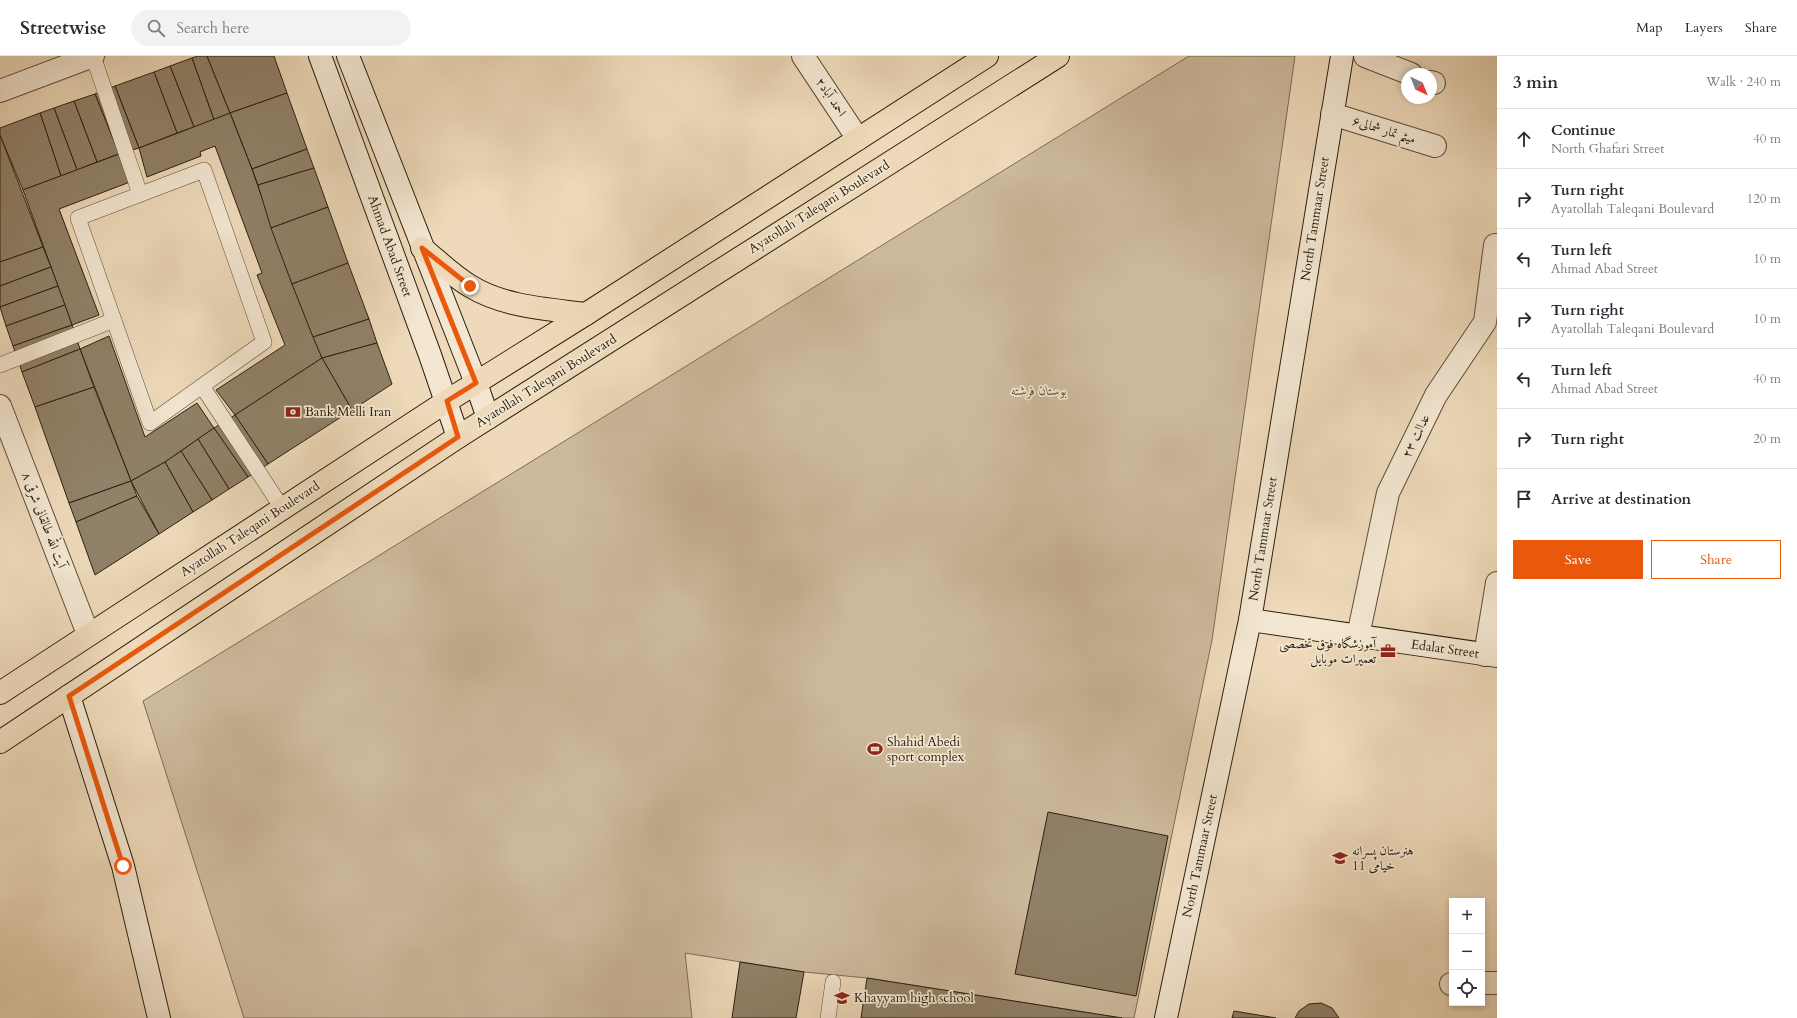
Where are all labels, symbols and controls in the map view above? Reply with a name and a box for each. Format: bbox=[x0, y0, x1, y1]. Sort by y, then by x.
search box bbox=[131, 10, 411, 46]
text: Streetwise bbox=[20, 15, 107, 41]
icon: search bbox=[145, 17, 167, 39]
text: Search here bbox=[177, 18, 249, 38]
text: Map bbox=[1636, 18, 1663, 37]
text: Layers bbox=[1685, 18, 1723, 37]
text: Share bbox=[1745, 18, 1777, 37]
north arrow bbox=[1401, 68, 1437, 104]
text: 3 min bbox=[1513, 71, 1558, 94]
text: Walk · 240 m bbox=[1706, 73, 1781, 91]
street label: احمد آباد۲ bbox=[811, 74, 851, 120]
street label: میثم تمار شمالی۶ bbox=[1349, 112, 1418, 152]
text: Continue bbox=[1551, 120, 1616, 140]
icon: ahead bbox=[1513, 128, 1535, 150]
text: 40 m bbox=[1753, 130, 1781, 148]
text: North Ghafari Street bbox=[1551, 140, 1664, 158]
street label: Ayatollah Taleqani Boulevard bbox=[745, 156, 893, 258]
street label: North Tammaar Street bbox=[1296, 156, 1334, 282]
text: Turn right bbox=[1551, 180, 1624, 200]
icon: right bbox=[1513, 188, 1535, 210]
text: 120 m bbox=[1747, 190, 1781, 208]
street label: Ahmad Abad Street bbox=[363, 193, 417, 299]
text: Ayatollah Taleqani Boulevard bbox=[1551, 200, 1714, 218]
text: Turn left bbox=[1551, 240, 1612, 260]
icon: left bbox=[1513, 248, 1535, 270]
text: 10 m bbox=[1753, 250, 1781, 268]
text: Ahmad Abad Street bbox=[1551, 260, 1658, 278]
route end bbox=[461, 277, 479, 295]
text: Turn right bbox=[1551, 300, 1624, 320]
icon: right bbox=[1513, 308, 1535, 330]
text: 10 m bbox=[1753, 310, 1781, 328]
text: Ayatollah Taleqani Boulevard bbox=[1551, 320, 1714, 338]
street label: Ayatollah Taleqani Boulevard bbox=[472, 330, 620, 432]
text: Turn left bbox=[1551, 360, 1612, 380]
icon: left bbox=[1513, 368, 1535, 390]
text: 40 m bbox=[1753, 370, 1781, 388]
text: Ahmad Abad Street bbox=[1551, 380, 1658, 398]
park label: بوستان فرشته bbox=[1011, 382, 1067, 400]
bank icon: Bank Melli Iran bbox=[284, 403, 302, 421]
place label: Bank Melli Iran bbox=[305, 403, 392, 421]
street label: عدالت ۲۳ bbox=[1398, 411, 1434, 461]
icon: right bbox=[1513, 428, 1535, 450]
text: Turn right bbox=[1551, 429, 1624, 449]
text: 20 m bbox=[1753, 430, 1781, 448]
street label: آیت الله طالقانی شرقی ۸ bbox=[17, 469, 73, 572]
street label: North Tammaar Street bbox=[1244, 476, 1282, 602]
street label: Ayatollah Taleqani Boulevard bbox=[177, 477, 323, 581]
icon: arrive bbox=[1513, 488, 1535, 510]
text: Arrive at destination bbox=[1551, 489, 1691, 509]
button: Save bbox=[1513, 540, 1643, 579]
button: Share bbox=[1651, 540, 1781, 579]
place label: آموزشگاه فوق تخصصی تعمیرات موبایل bbox=[1279, 635, 1377, 668]
street label: Edalat Street bbox=[1410, 635, 1480, 663]
office icon: آموزشگاه فوق تخصصی تعمیرات موبایل bbox=[1379, 642, 1397, 660]
place label: Shahid Abedi sport complex bbox=[887, 733, 965, 766]
sports icon: Shahid Abedi sport complex bbox=[866, 740, 884, 758]
street label: North Tammaar Street bbox=[1178, 793, 1222, 919]
place label: هنرستان پسرانه خیامی 11 bbox=[1352, 842, 1414, 875]
school or university icon: هنرستان پسرانه خیامی 11 bbox=[1331, 849, 1349, 867]
route start bbox=[114, 857, 132, 875]
map controls bbox=[1449, 898, 1485, 1006]
button: + bbox=[1449, 898, 1485, 934]
button: − bbox=[1449, 934, 1485, 970]
button: locate bbox=[1449, 970, 1485, 1006]
school or university icon: Khayyam high school bbox=[833, 989, 851, 1007]
place label: Khayyam high school bbox=[854, 989, 974, 1007]

